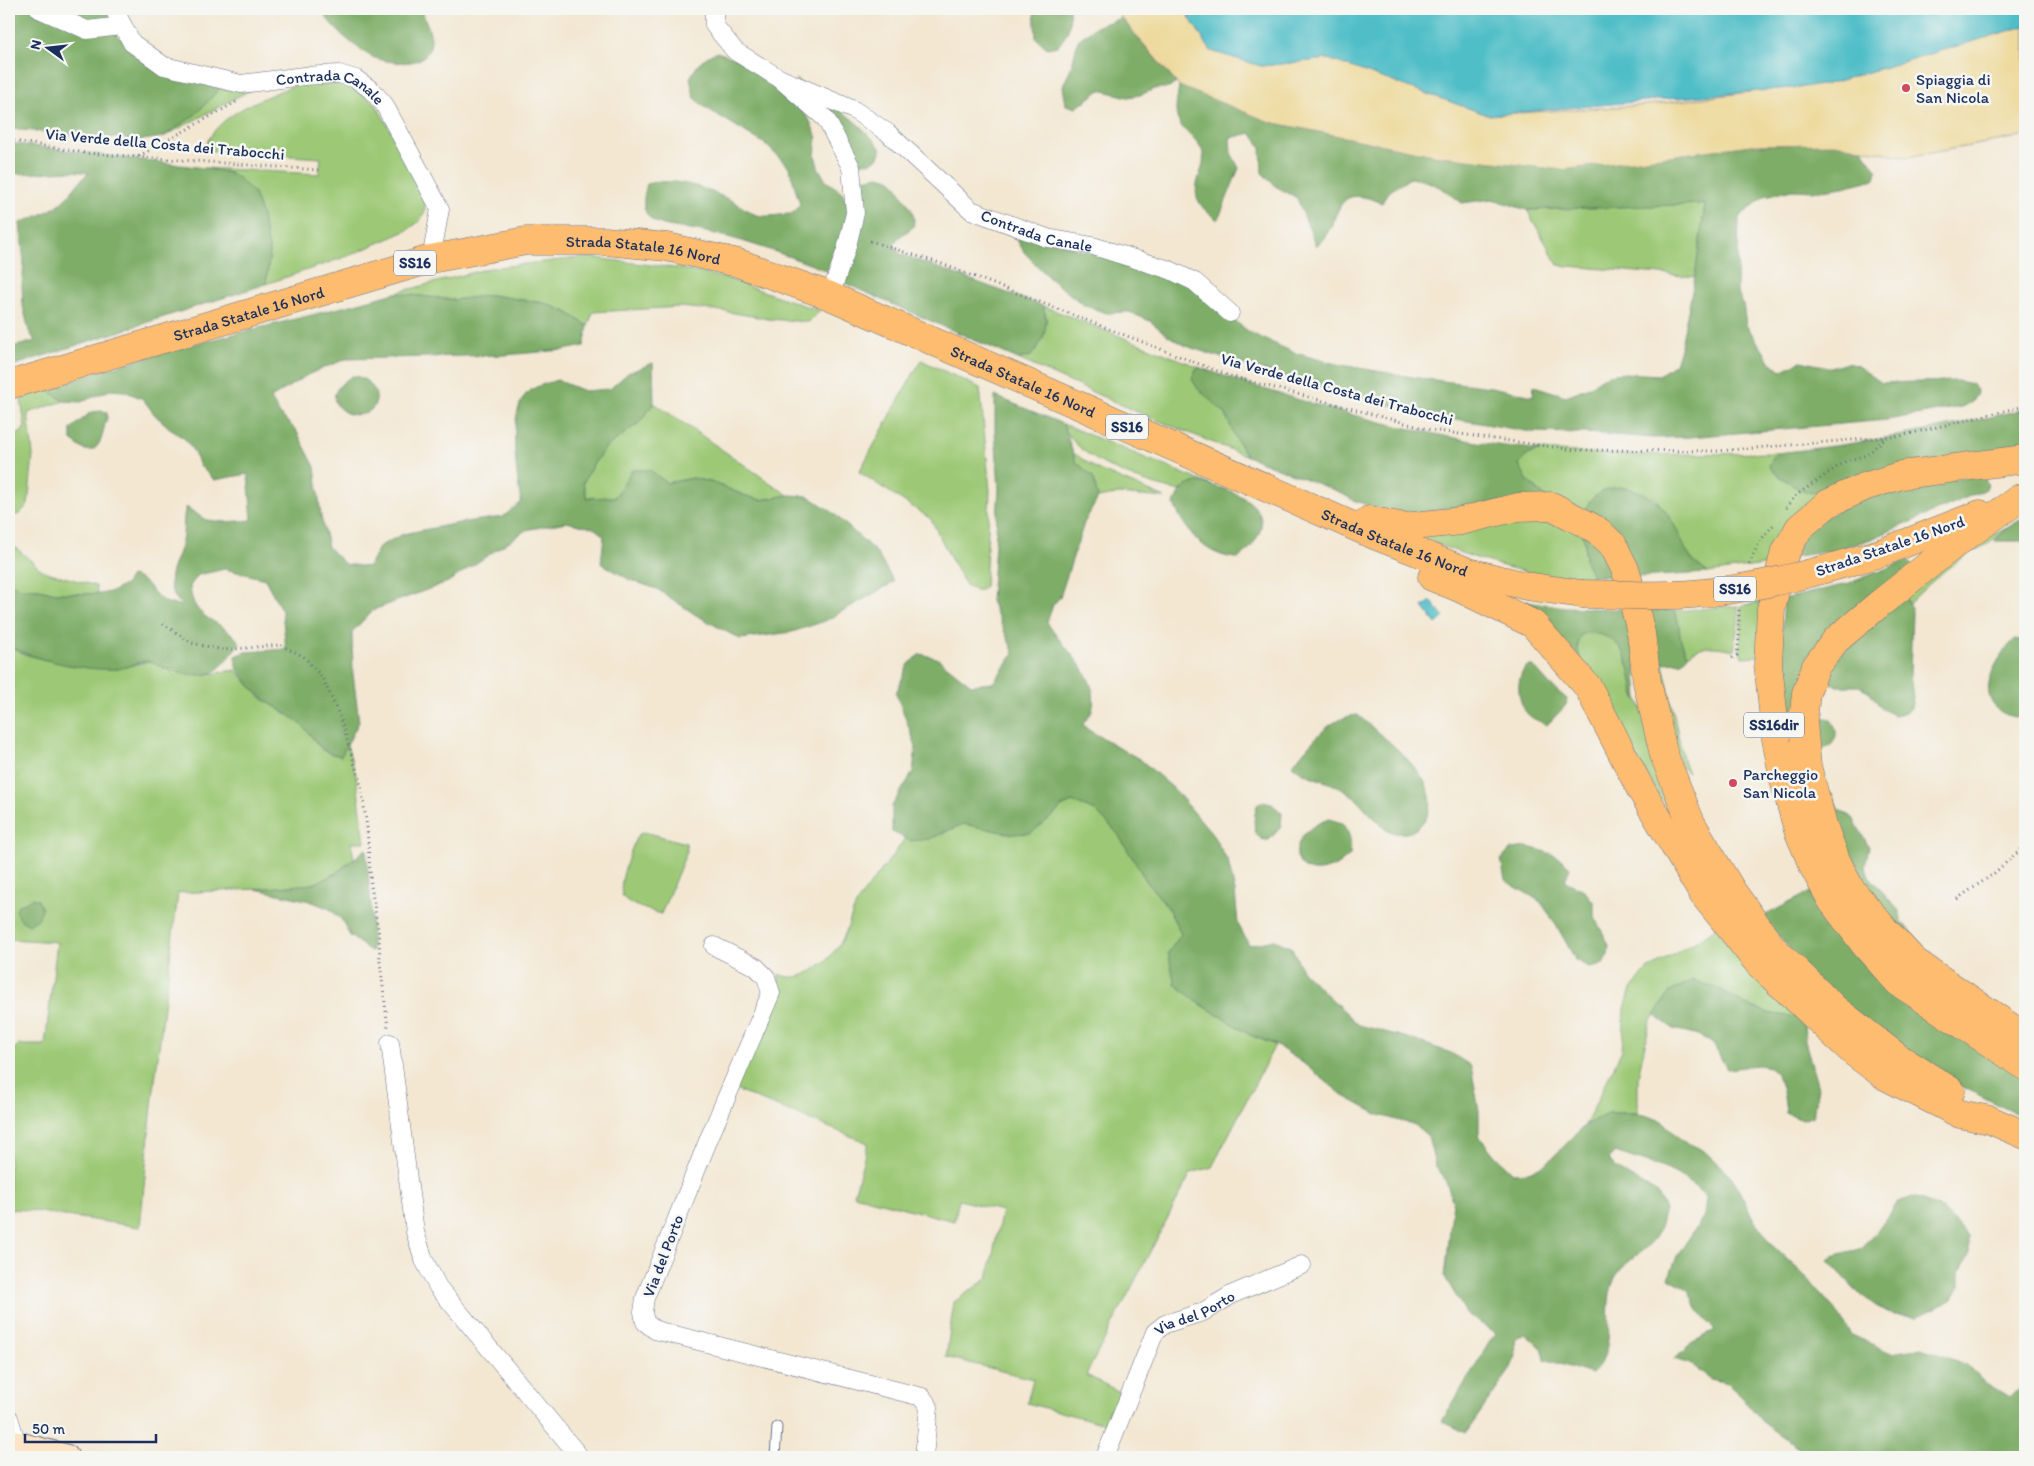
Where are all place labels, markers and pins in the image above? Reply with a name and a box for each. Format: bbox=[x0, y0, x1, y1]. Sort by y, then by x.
place label: Spiaggia di San Nicola bbox=[1916, 70, 1991, 107]
marker: Spiaggia di San Nicola bbox=[1900, 82, 1912, 94]
place label: Parcheggio San Nicola bbox=[1743, 765, 1818, 802]
marker: Parcheggio San Nicola bbox=[1727, 777, 1739, 789]

